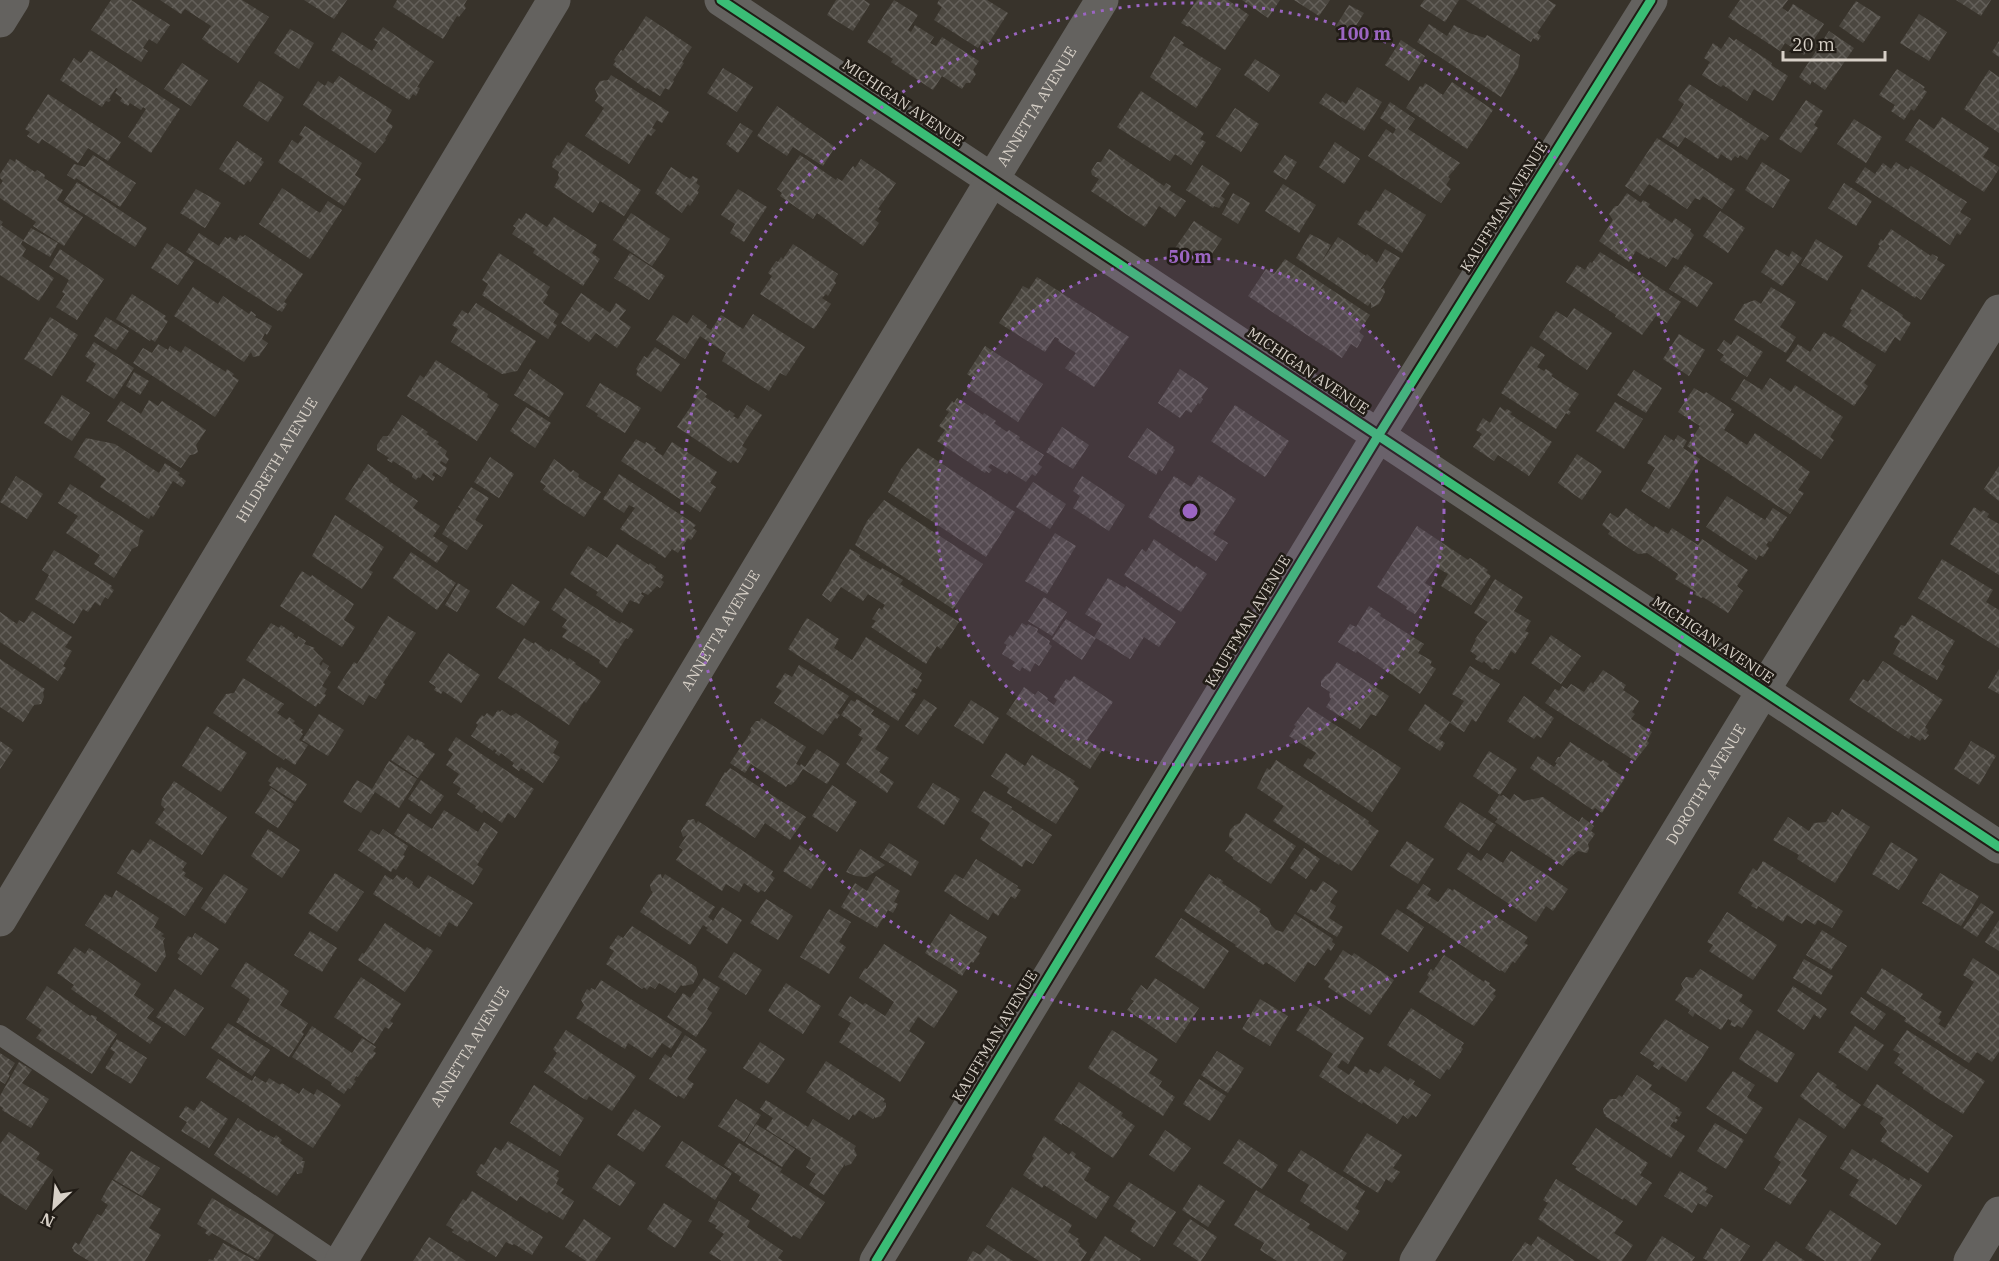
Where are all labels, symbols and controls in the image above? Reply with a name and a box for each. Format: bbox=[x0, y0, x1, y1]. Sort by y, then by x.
text: 100 m bbox=[1337, 22, 1392, 45]
scale bar bbox=[1783, 24, 1885, 62]
text: 20 m bbox=[1792, 33, 1835, 56]
street label: ANNETTA AVENUE bbox=[992, 43, 1080, 170]
street label: MICHIGAN AVENUE bbox=[839, 55, 968, 150]
street label: KAUFFMAN AVENUE bbox=[1456, 138, 1551, 275]
text: 50 m bbox=[1168, 245, 1212, 268]
street label: MICHIGAN AVENUE bbox=[1244, 323, 1373, 418]
street label: HILDRETH AVENUE bbox=[232, 394, 322, 526]
centre of rings bbox=[1180, 501, 1200, 521]
street label: KAUFFMAN AVENUE bbox=[1201, 551, 1294, 690]
street label: ANNETTA AVENUE bbox=[677, 566, 764, 694]
street label: MICHIGAN AVENUE bbox=[1649, 592, 1778, 687]
street label: DOROTHY AVENUE bbox=[1662, 720, 1750, 848]
street label: KAUFFMAN AVENUE bbox=[948, 966, 1041, 1105]
street label: ANNETTA AVENUE bbox=[426, 983, 513, 1110]
north arrow bbox=[24, 1177, 84, 1237]
text: N bbox=[37, 1209, 57, 1232]

